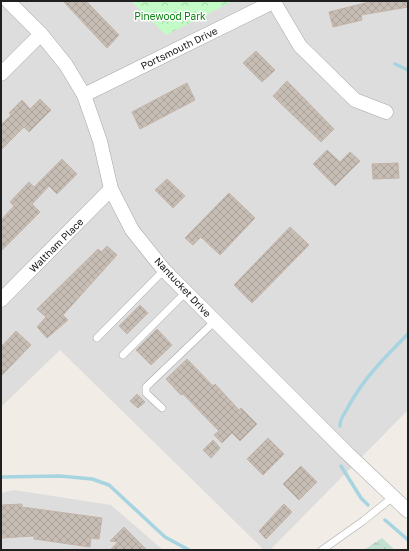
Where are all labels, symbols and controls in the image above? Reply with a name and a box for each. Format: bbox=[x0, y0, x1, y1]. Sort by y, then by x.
park label: Pinewood Park bbox=[134, 10, 206, 22]
street label: Portsmouth Drive bbox=[139, 24, 220, 72]
street label: Waltham Place bbox=[26, 215, 86, 275]
street label: Nantucket Drive bbox=[152, 255, 214, 320]

